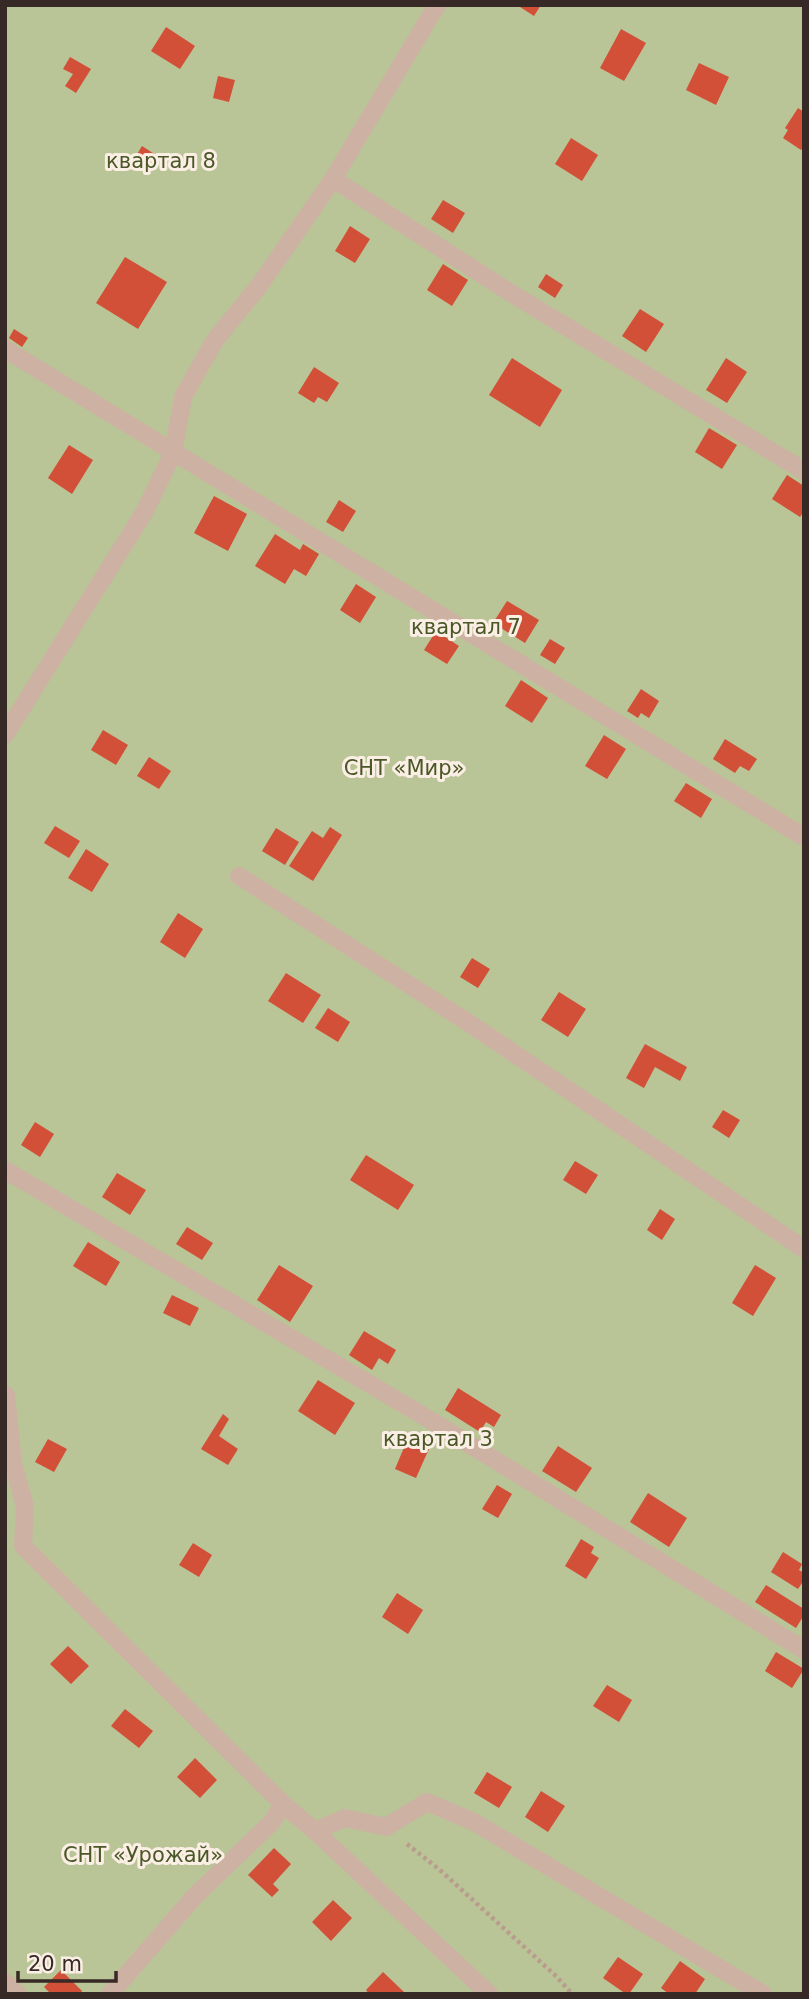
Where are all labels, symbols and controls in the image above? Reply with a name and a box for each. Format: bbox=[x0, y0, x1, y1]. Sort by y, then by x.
park label: квартал 8 bbox=[106, 149, 216, 173]
park label: квартал 7 bbox=[411, 615, 521, 639]
park label: СНТ «Мир» bbox=[344, 756, 464, 780]
park label: квартал 3 bbox=[383, 1427, 493, 1451]
park label: СНТ «Урожай» bbox=[63, 1843, 223, 1867]
scale bar bbox=[18, 1940, 116, 1984]
text: 20 m bbox=[28, 1952, 82, 1976]

